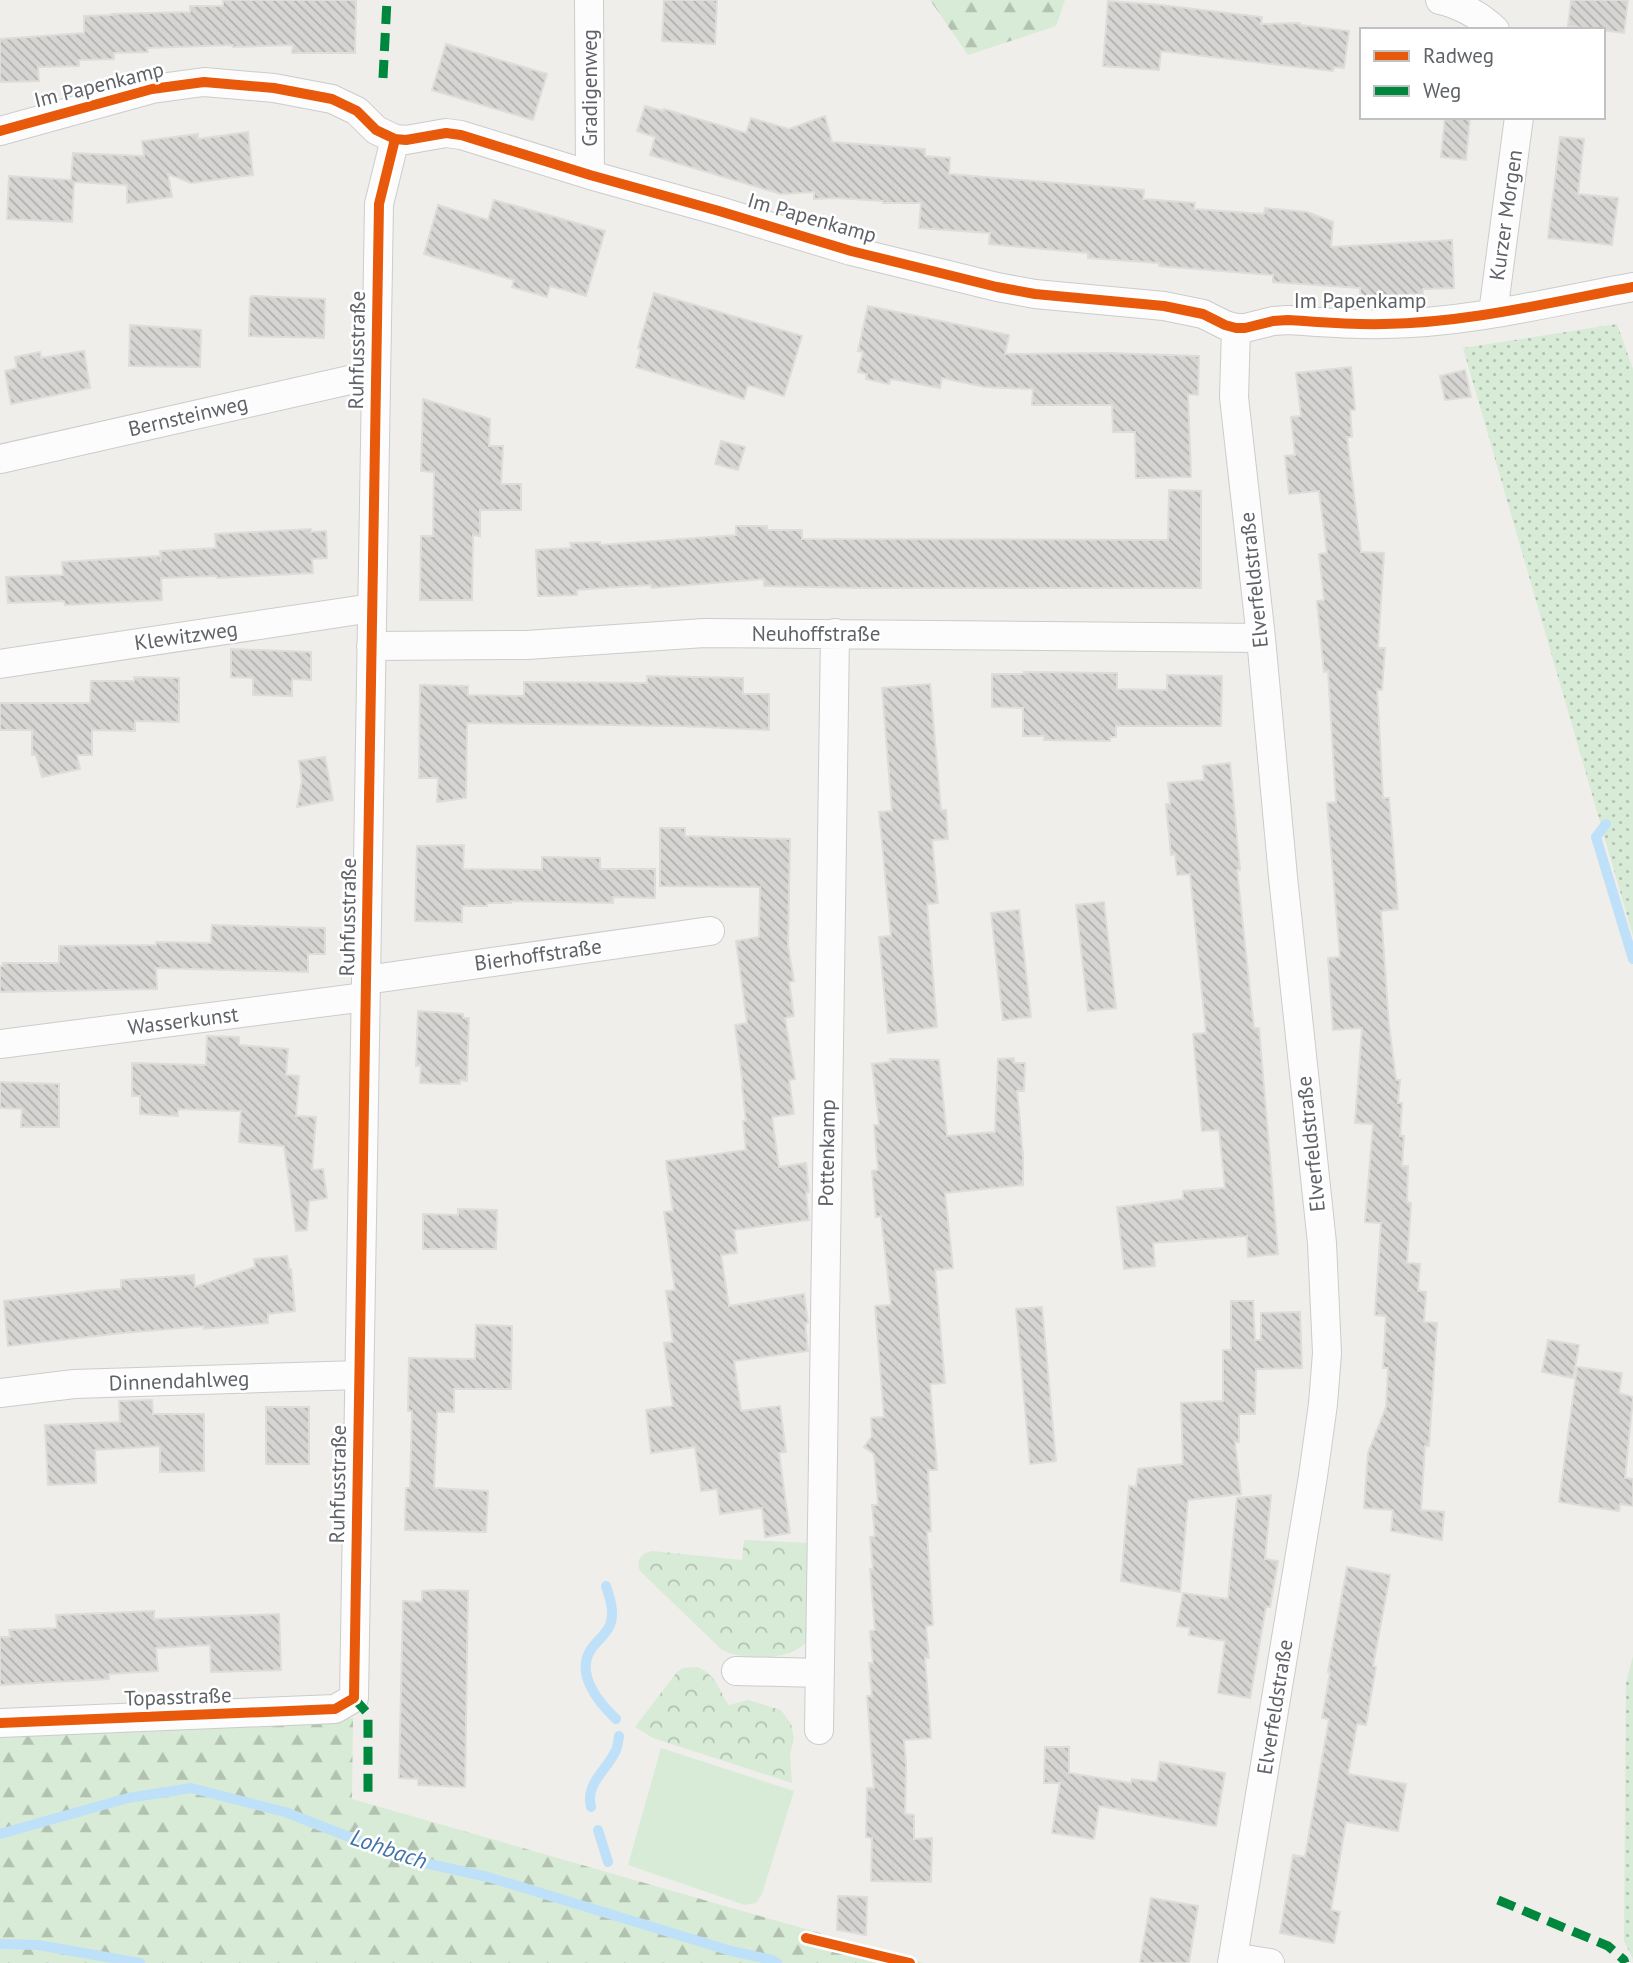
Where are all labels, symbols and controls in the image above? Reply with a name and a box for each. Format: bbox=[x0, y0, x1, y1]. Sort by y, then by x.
legend bbox=[1360, 28, 1605, 119]
street label: Gradigenweg bbox=[576, 29, 603, 147]
text: Radweg bbox=[1423, 42, 1494, 69]
street label: Im Papenkamp bbox=[31, 55, 166, 114]
text: Weg bbox=[1423, 77, 1461, 104]
street label: Kurzer Morgen bbox=[1483, 148, 1528, 282]
street label: Im Papenkamp bbox=[745, 186, 880, 249]
street label: Im Papenkamp bbox=[1294, 287, 1426, 314]
street label: Ruhfusstraße bbox=[342, 290, 371, 410]
street label: Bernsteinweg bbox=[125, 389, 250, 442]
street label: Elverfeldstraße bbox=[1233, 511, 1274, 649]
street label: Klewitzweg bbox=[133, 615, 239, 656]
street label: Neuhoffstraße bbox=[752, 620, 880, 647]
street label: Ruhfusstraße bbox=[333, 857, 362, 977]
street label: Bierhoffstraße bbox=[473, 932, 603, 977]
street label: Wasserkunst bbox=[126, 1000, 240, 1041]
street label: Elverfeldstraße bbox=[1290, 1075, 1331, 1213]
street label: Pottenkamp bbox=[812, 1099, 841, 1207]
street label: Dinnendahlweg bbox=[108, 1365, 250, 1396]
street label: Ruhfusstraße bbox=[323, 1424, 352, 1544]
street label: Elverfeldstraße bbox=[1251, 1638, 1298, 1776]
street label: Topasstraße bbox=[124, 1681, 232, 1712]
water label: Lohbach bbox=[347, 1822, 431, 1875]

